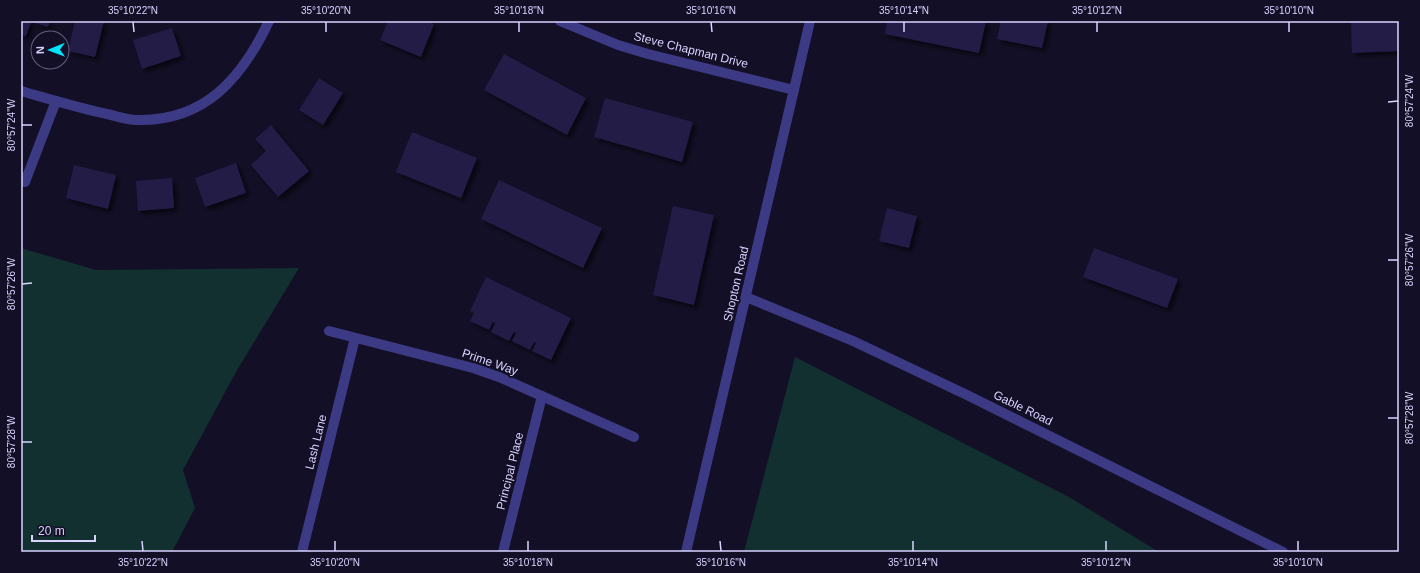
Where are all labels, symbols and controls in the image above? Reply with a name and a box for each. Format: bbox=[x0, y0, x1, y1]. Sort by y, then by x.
text: 35°10'22"N bbox=[108, 5, 158, 16]
text: 35°10'20"N bbox=[301, 5, 351, 16]
text: 35°10'18"N bbox=[494, 5, 544, 16]
text: 35°10'16"N bbox=[686, 5, 736, 16]
text: 35°10'14"N bbox=[879, 5, 929, 16]
text: 35°10'12"N bbox=[1072, 5, 1122, 16]
text: 35°10'10"N bbox=[1264, 5, 1314, 16]
street label: Steve Chapman Drive bbox=[632, 29, 750, 71]
north arrow bbox=[30, 30, 70, 70]
text: N bbox=[34, 46, 46, 54]
text: 80°57'24"W bbox=[1404, 74, 1415, 127]
text: 80°57'24"W bbox=[6, 98, 17, 151]
text: 80°57'26"W bbox=[1404, 233, 1415, 286]
street label: Shopton Road bbox=[721, 245, 751, 323]
text: 80°57'26"W bbox=[6, 257, 17, 310]
street label: Prime Way bbox=[460, 346, 520, 378]
street label: Gable Road bbox=[991, 388, 1055, 428]
text: 80°57'28"W bbox=[1404, 391, 1415, 444]
street label: Lash Lane bbox=[302, 413, 330, 471]
text: 80°57'28"W bbox=[6, 415, 17, 468]
street label: Principal Place bbox=[494, 430, 526, 511]
scale bar bbox=[32, 517, 95, 543]
text: 20 m bbox=[38, 524, 65, 538]
text: 35°10'22"N bbox=[118, 557, 168, 568]
text: 35°10'20"N bbox=[310, 557, 360, 568]
text: 35°10'18"N bbox=[503, 557, 553, 568]
text: 35°10'16"N bbox=[696, 557, 746, 568]
text: 35°10'14"N bbox=[888, 557, 938, 568]
text: 35°10'12"N bbox=[1081, 557, 1131, 568]
text: 35°10'10"N bbox=[1273, 557, 1323, 568]

